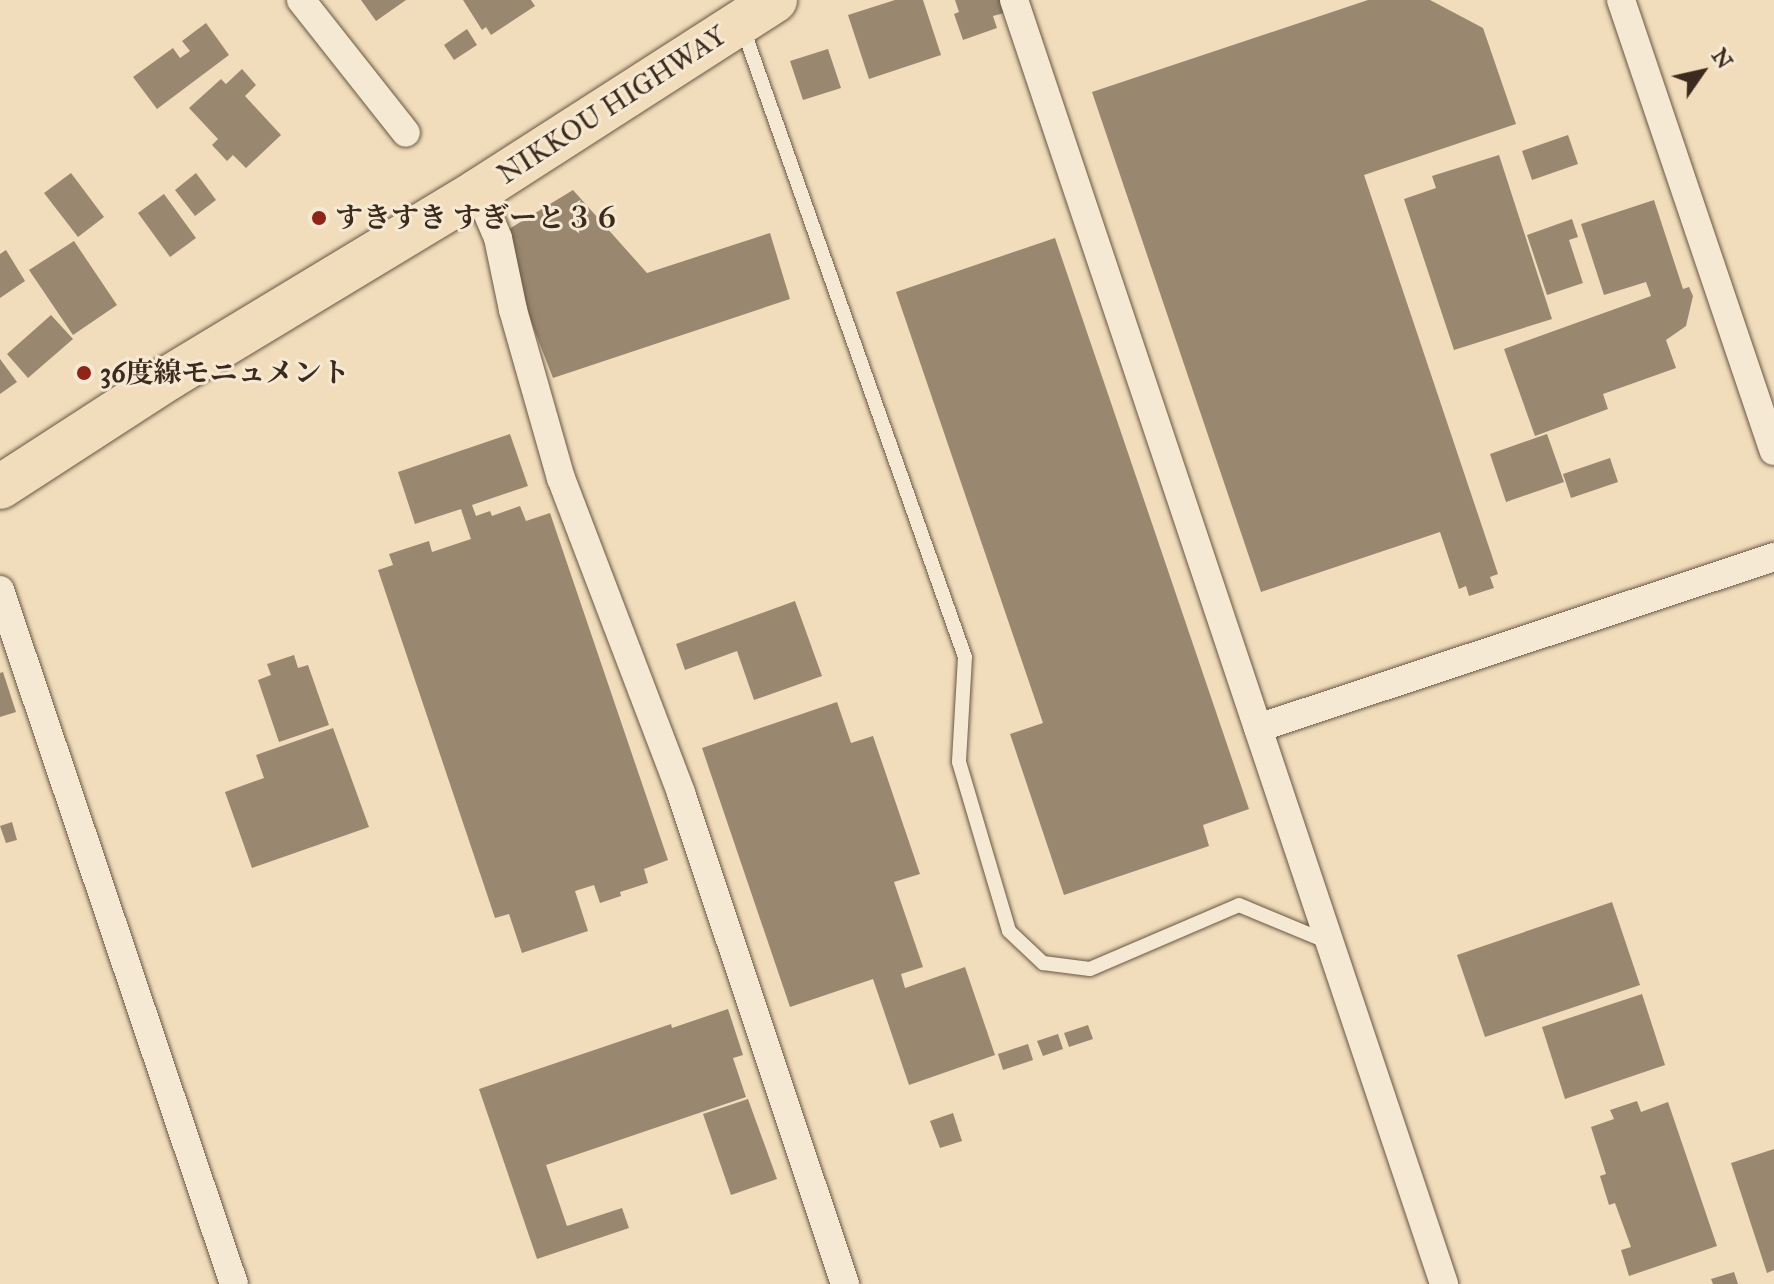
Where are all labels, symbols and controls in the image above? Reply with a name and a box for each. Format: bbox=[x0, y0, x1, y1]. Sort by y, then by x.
street label: NIKKOU HIGHWAY bbox=[491, 19, 733, 191]
north arrow bbox=[1662, 32, 1742, 112]
text: N bbox=[1706, 43, 1739, 74]
place label: すきすき すぎーと３６ bbox=[335, 201, 621, 235]
marker: すきすき すぎーと３６ bbox=[310, 209, 328, 227]
place label: 36度線モニュメント bbox=[100, 356, 350, 390]
marker: 36度線モニュメント bbox=[75, 364, 93, 382]

